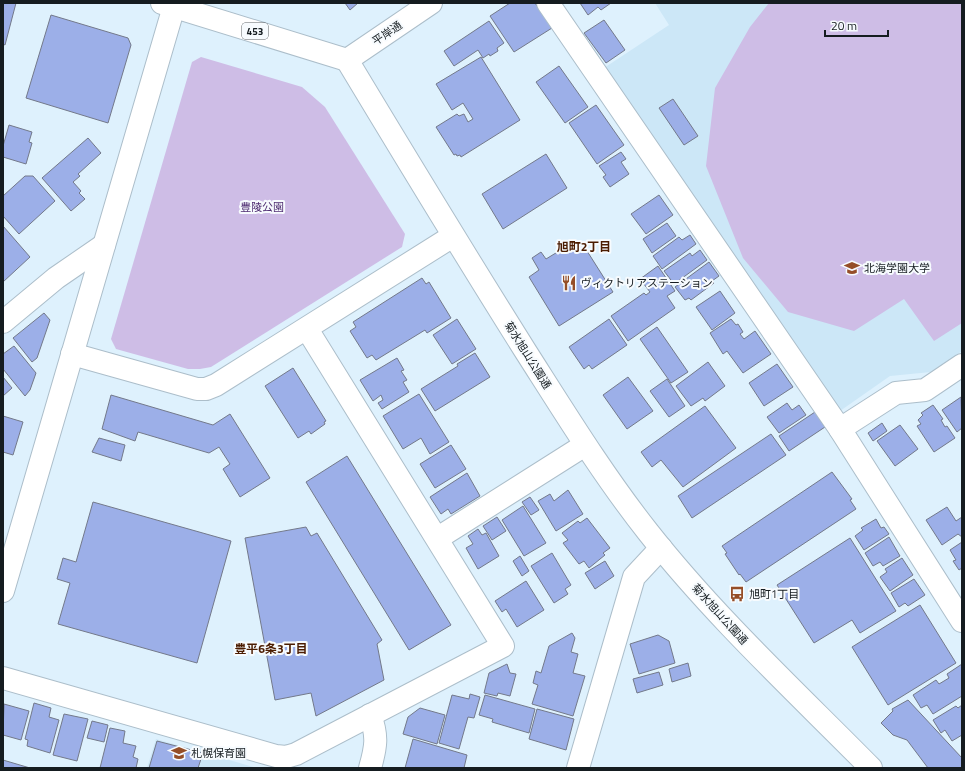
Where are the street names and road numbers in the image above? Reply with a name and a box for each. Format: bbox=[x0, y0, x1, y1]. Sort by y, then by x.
street label: 平岸通 bbox=[369, 17, 405, 49]
road number: 453 bbox=[242, 23, 268, 39]
street label: 菊水旭山公園通 bbox=[501, 318, 555, 392]
street label: 菊水旭山公園通 bbox=[688, 580, 752, 648]

